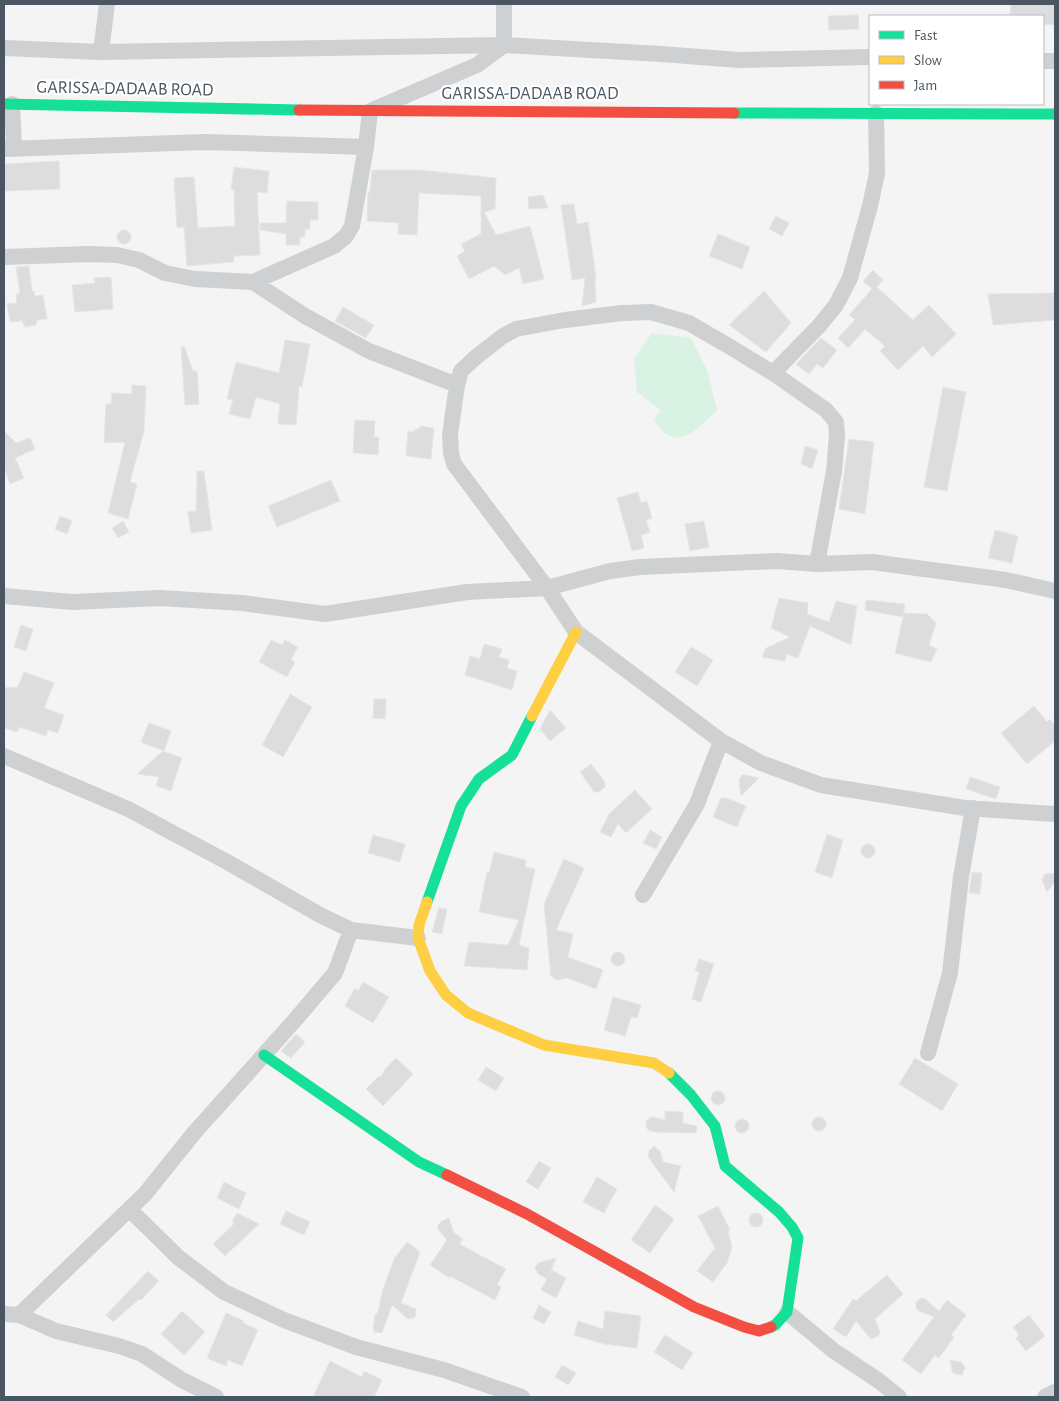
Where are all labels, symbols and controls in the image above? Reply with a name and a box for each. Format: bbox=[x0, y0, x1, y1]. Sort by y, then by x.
legend bbox=[869, 15, 1044, 105]
text: Fast bbox=[914, 28, 938, 43]
text: Slow bbox=[914, 53, 942, 68]
street label: GARISSA-DADAAB ROAD bbox=[36, 78, 214, 100]
text: Jam bbox=[914, 78, 937, 93]
street label: GARISSA-DADAAB ROAD bbox=[441, 85, 619, 103]

